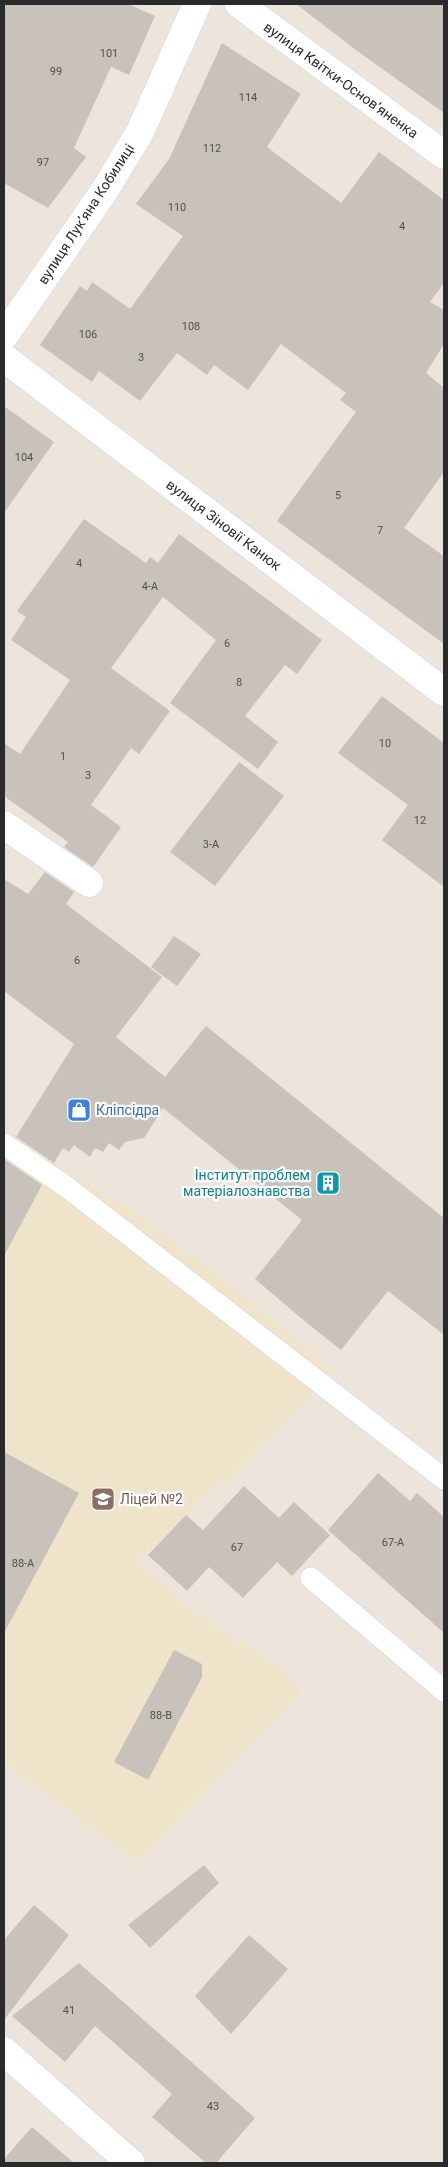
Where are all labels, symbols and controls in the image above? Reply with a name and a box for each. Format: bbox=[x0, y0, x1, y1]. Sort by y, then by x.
street label: вулиця Квітки-Основʼяненка bbox=[261, 19, 421, 141]
house number: 101 bbox=[100, 47, 118, 60]
house number: 99 bbox=[50, 65, 62, 78]
house number: 114 bbox=[239, 91, 257, 104]
street label: вулиця Лукʼяна Кобилиці bbox=[35, 141, 137, 287]
house number: 112 bbox=[203, 142, 221, 155]
house number: 97 bbox=[37, 156, 49, 169]
house number: 110 bbox=[168, 201, 186, 214]
house number: 4 bbox=[399, 220, 405, 233]
house number: 108 bbox=[182, 320, 200, 333]
house number: 106 bbox=[79, 328, 97, 341]
house number: 3 bbox=[138, 351, 144, 364]
house number: 104 bbox=[15, 451, 33, 464]
street label: вулиця Зіновії Канюк bbox=[163, 476, 285, 574]
house number: 5 bbox=[335, 489, 341, 502]
house number: 7 bbox=[377, 524, 383, 537]
house number: 4 bbox=[76, 557, 82, 570]
house number: 4-А bbox=[142, 580, 159, 593]
house number: 6 bbox=[224, 637, 230, 650]
house number: 8 bbox=[236, 676, 242, 689]
house number: 10 bbox=[379, 737, 391, 750]
house number: 1 bbox=[60, 750, 66, 763]
house number: 3 bbox=[85, 769, 91, 782]
house number: 12 bbox=[414, 814, 426, 827]
house number: 3-А bbox=[203, 838, 220, 851]
house number: 6 bbox=[74, 954, 80, 967]
shop icon: Кліпсідра bbox=[66, 1097, 92, 1123]
place label: Кліпсідра bbox=[96, 1102, 159, 1118]
place label: Інститут проблем матеріалознавства bbox=[183, 1167, 310, 1199]
building icon: Інститут проблем матеріалознавства bbox=[315, 1170, 341, 1196]
school or university icon: Ліцей №2 bbox=[90, 1486, 116, 1512]
place label: Ліцей №2 bbox=[120, 1491, 183, 1507]
house number: 67-А bbox=[382, 1536, 405, 1549]
house number: 67 bbox=[231, 1541, 243, 1554]
house number: 88-А bbox=[12, 1557, 35, 1570]
house number: 88-В bbox=[150, 1709, 172, 1722]
house number: 41 bbox=[63, 2004, 75, 2017]
house number: 43 bbox=[207, 2100, 219, 2113]

